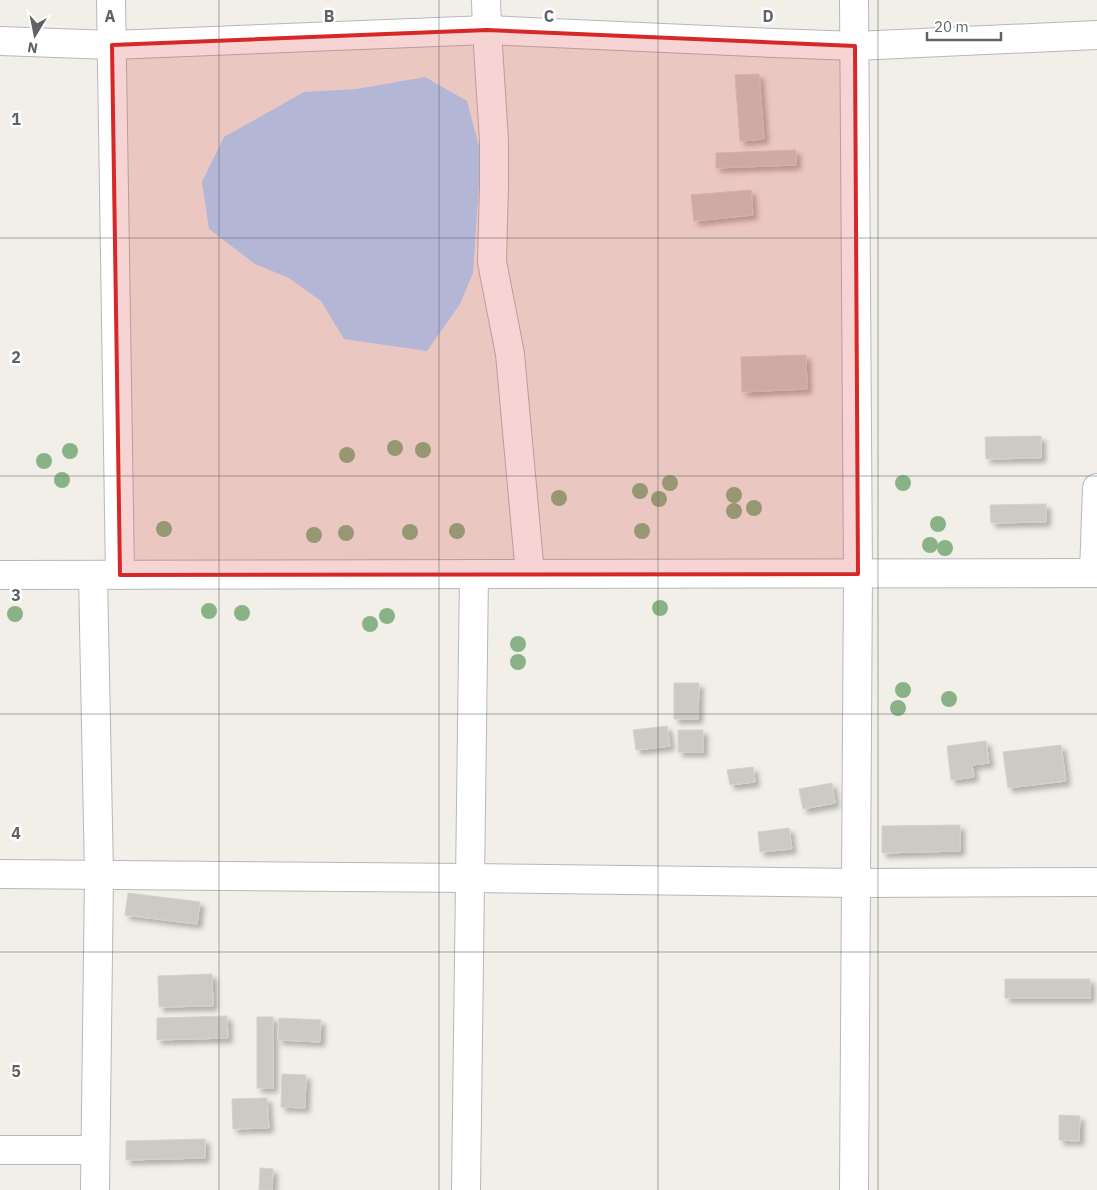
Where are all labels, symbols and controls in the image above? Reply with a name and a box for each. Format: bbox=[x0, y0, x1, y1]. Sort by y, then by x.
text: A bbox=[105, 6, 116, 26]
text: B bbox=[324, 6, 335, 26]
text: C bbox=[544, 6, 554, 26]
text: D bbox=[762, 6, 774, 26]
north arrow bbox=[10, 10, 60, 60]
scale bar bbox=[927, 10, 1001, 42]
text: 20 m bbox=[934, 17, 969, 36]
text: N bbox=[26, 38, 39, 58]
text: 1 bbox=[11, 109, 21, 129]
text: 2 bbox=[11, 347, 21, 367]
text: 3 bbox=[11, 585, 21, 605]
text: 4 bbox=[11, 823, 21, 843]
text: 5 bbox=[11, 1061, 21, 1081]

